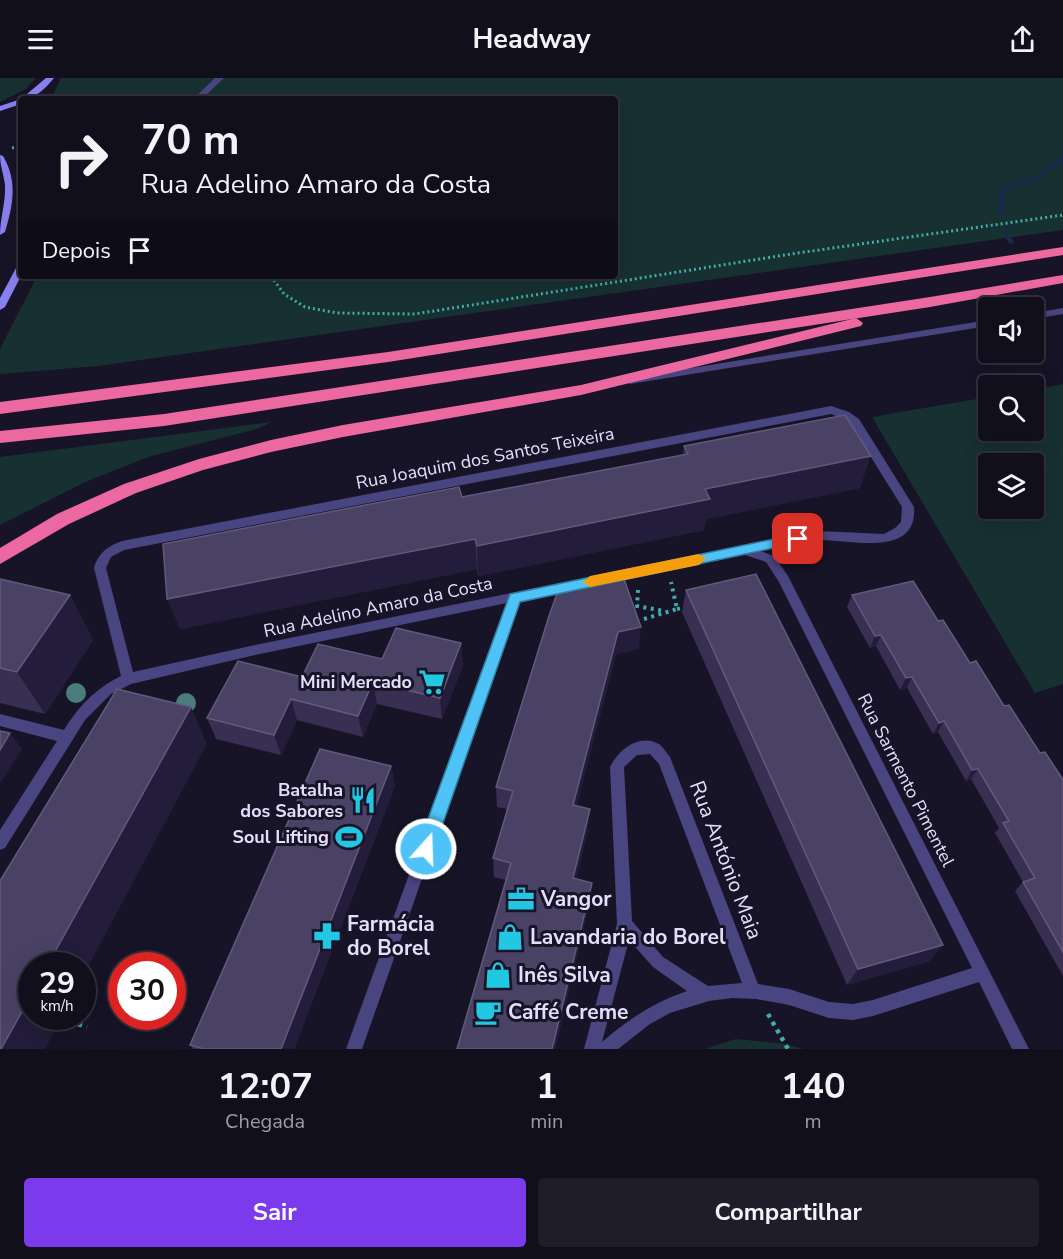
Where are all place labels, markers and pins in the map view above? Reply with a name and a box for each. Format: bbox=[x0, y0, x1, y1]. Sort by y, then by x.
pin bbox=[772, 513, 823, 564]
supermarket icon: Mini Mercado bbox=[417, 667, 447, 697]
place label: Mini Mercado bbox=[300, 670, 412, 694]
place label: Batalha dos Sabores bbox=[240, 778, 343, 823]
restaurant icon: Batalha dos Sabores bbox=[348, 785, 378, 815]
sports icon: Soul Lifting bbox=[334, 822, 364, 852]
place label: Soul Lifting bbox=[233, 825, 329, 849]
office icon: Vangor bbox=[506, 884, 536, 914]
place label: Vangor bbox=[540, 885, 612, 913]
place label: Farmácia do Borel bbox=[347, 910, 435, 962]
pharmacy icon: Farmácia do Borel bbox=[312, 921, 342, 951]
shop icon: Lavandaria do Borel bbox=[495, 922, 525, 952]
place label: Lavandaria do Borel bbox=[530, 923, 726, 951]
shop icon: Inês Silva bbox=[483, 960, 513, 990]
place label: Inês Silva bbox=[518, 961, 611, 989]
cafe icon: Caffé Creme bbox=[473, 997, 503, 1027]
place label: Caffé Creme bbox=[508, 998, 628, 1026]

